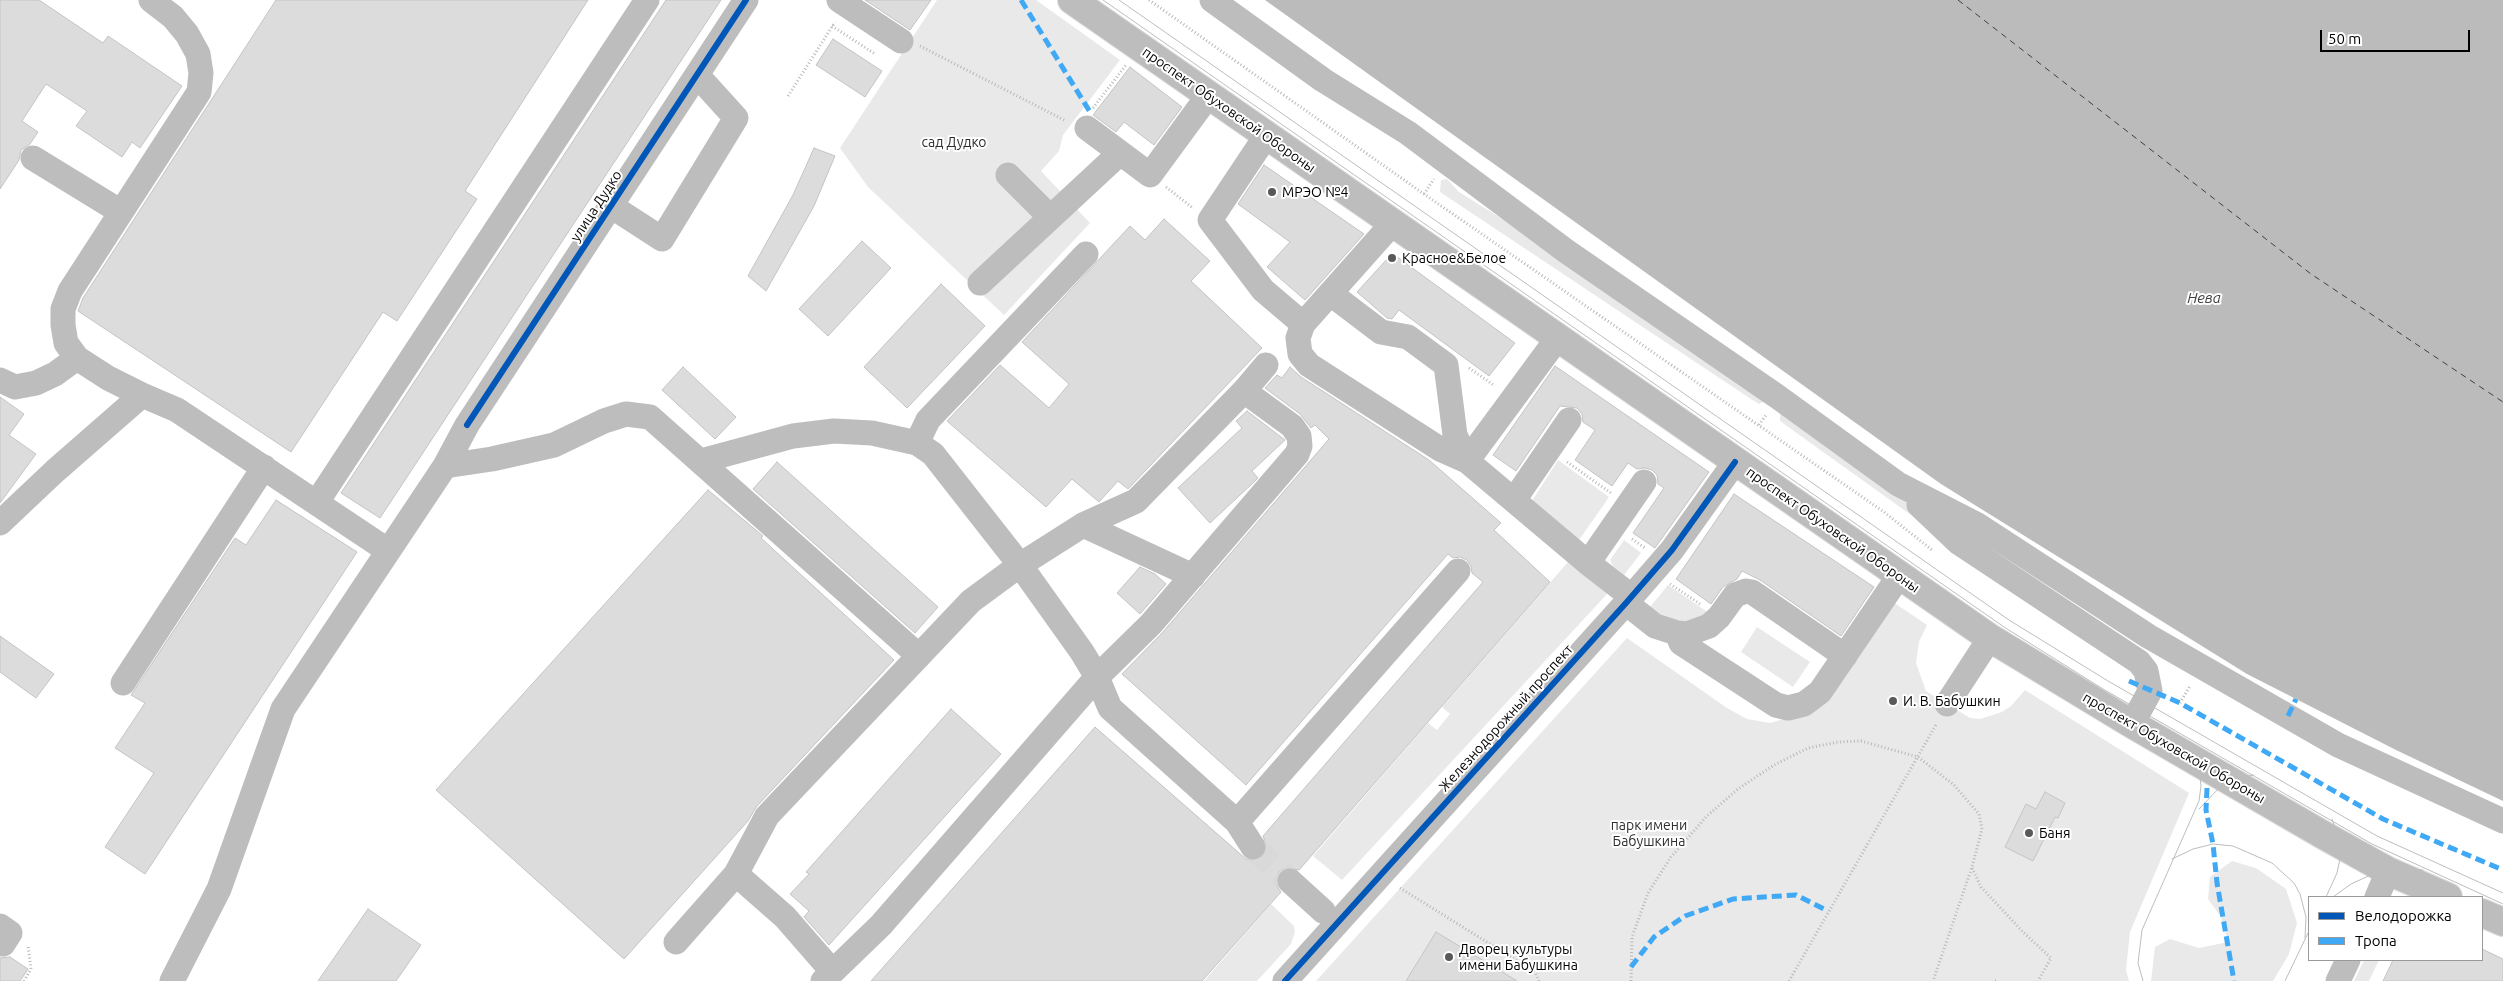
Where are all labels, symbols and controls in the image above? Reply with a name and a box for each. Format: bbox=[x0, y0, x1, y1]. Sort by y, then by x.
scale bar bbox=[2323, 20, 2473, 52]
text: 50 m bbox=[2328, 30, 2361, 47]
street label: проспект Обуховской Обороны bbox=[1139, 44, 1319, 176]
park label: сад Дудко bbox=[921, 134, 987, 150]
street label: улица Дудко bbox=[567, 167, 625, 245]
place label: МРЭО №4 bbox=[1282, 184, 1348, 200]
marker: МРЭО №4 bbox=[1266, 186, 1278, 198]
place label: Красное&Белое bbox=[1402, 250, 1506, 266]
marker: Красное&Белое bbox=[1386, 252, 1398, 264]
water label: Нева bbox=[2187, 289, 2221, 307]
street label: проспект Обуховской Обороны bbox=[1743, 464, 1923, 596]
street label: Железнодорожный проспект bbox=[1436, 641, 1576, 795]
street label: проспект Обуховской Обороны bbox=[2080, 689, 2268, 807]
place label: И. В. Бабушкин bbox=[1903, 693, 2001, 709]
marker: И. В. Бабушкин bbox=[1887, 695, 1899, 707]
park label: парк имени Бабушкина bbox=[1611, 817, 1687, 850]
place label: Баня bbox=[2039, 825, 2071, 841]
marker: Баня bbox=[2023, 827, 2035, 839]
legend bbox=[2308, 896, 2483, 961]
text: Велодорожка bbox=[2355, 907, 2452, 924]
text: Тропа bbox=[2355, 932, 2397, 949]
place label: Дворец культуры имени Бабушкина bbox=[1459, 941, 1578, 974]
marker: Дворец культуры имени Бабушкина bbox=[1443, 951, 1455, 963]

